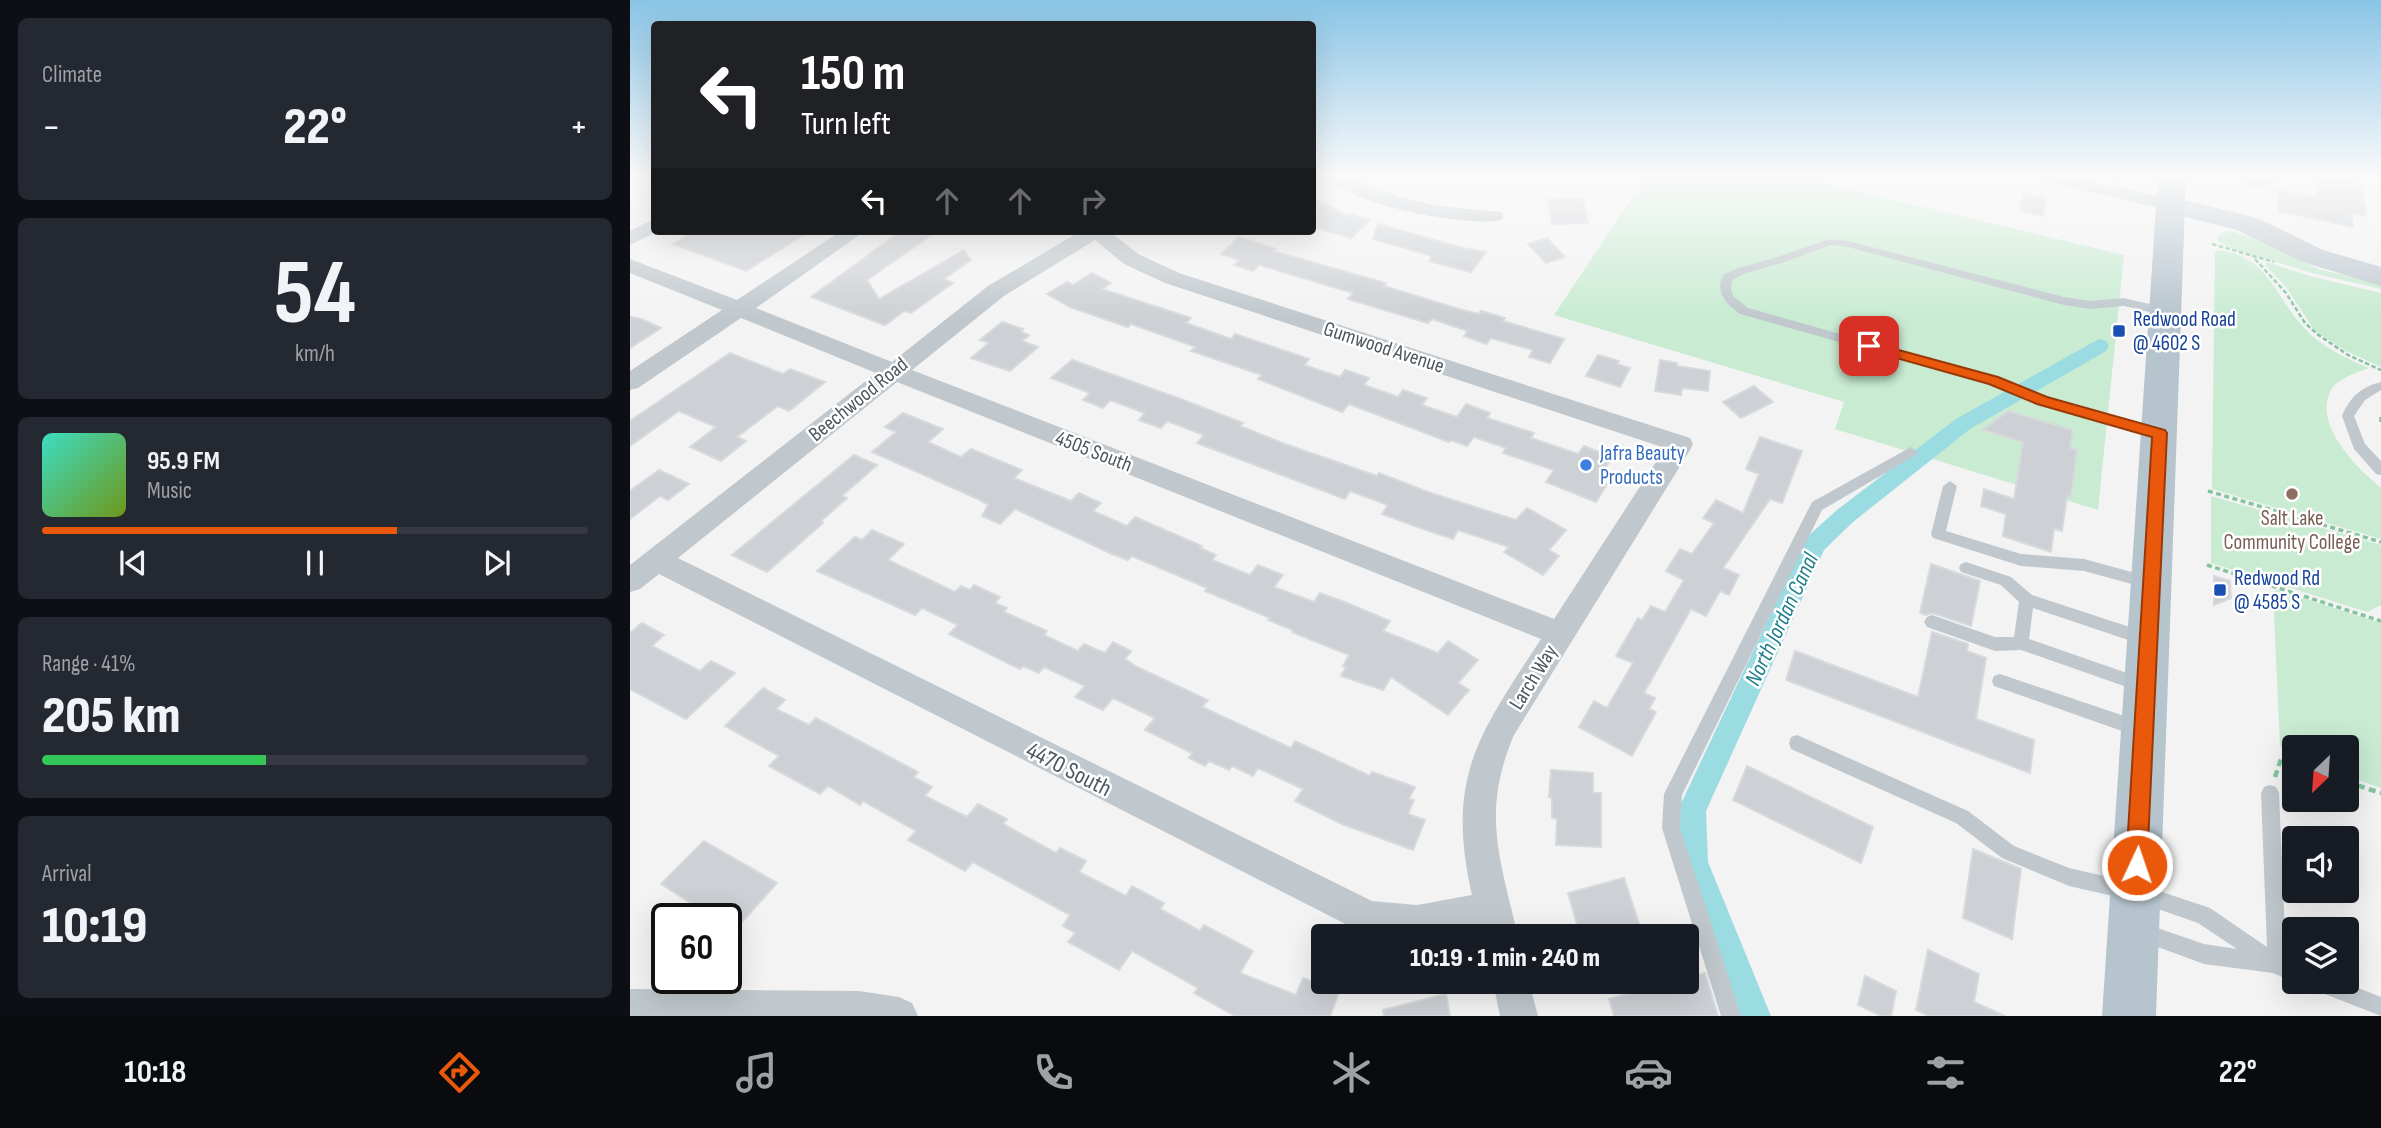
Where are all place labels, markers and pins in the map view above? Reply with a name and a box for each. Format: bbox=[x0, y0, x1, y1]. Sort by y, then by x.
place label: Redwood Road @ 4602 S bbox=[2133, 307, 2236, 356]
pin bbox=[1839, 316, 1899, 376]
marker: Redwood Road @ 4602 S bbox=[2111, 323, 2127, 339]
place label: Jafra Beauty Products bbox=[1599, 441, 1685, 490]
marker: Jafra Beauty Products bbox=[1578, 457, 1594, 473]
marker: Salt Lake Community College bbox=[2284, 486, 2300, 502]
place label: Salt Lake Community College bbox=[2224, 506, 2360, 555]
place label: Redwood Rd @ 4585 S bbox=[2234, 566, 2320, 615]
marker: Redwood Rd @ 4585 S bbox=[2212, 582, 2228, 598]

